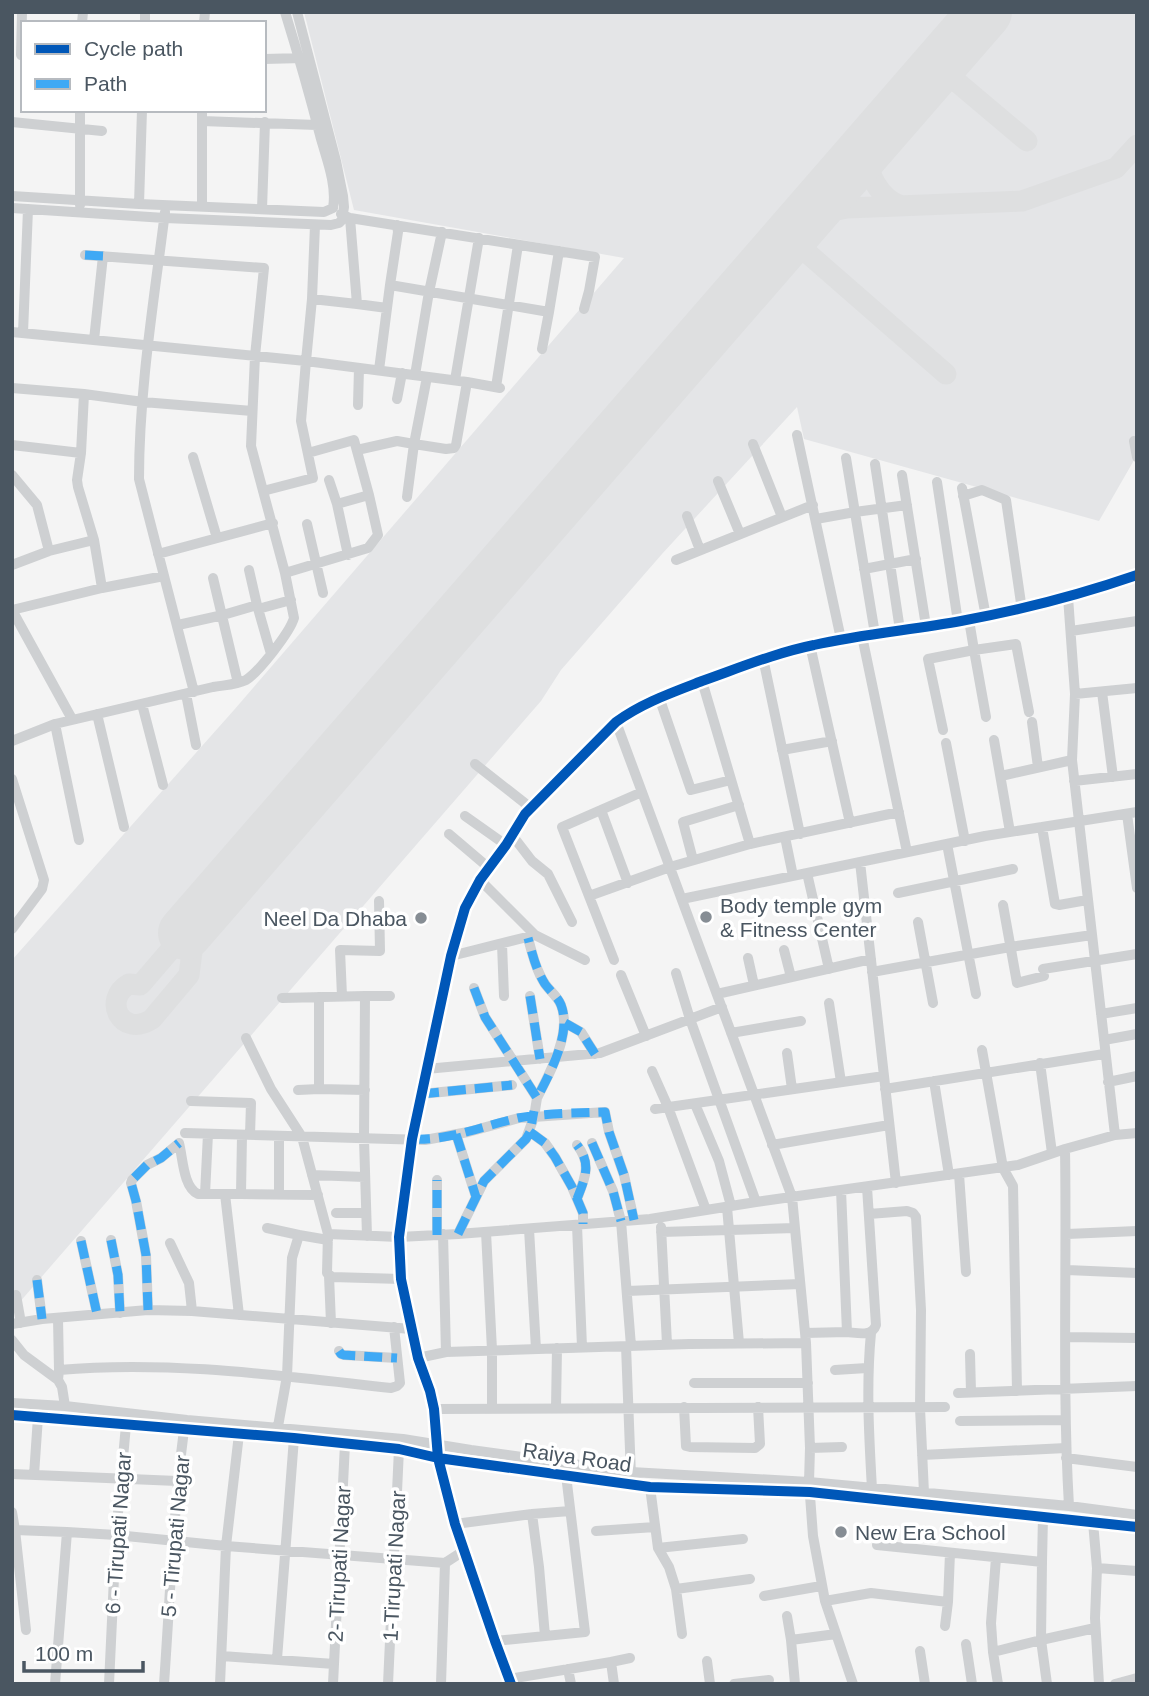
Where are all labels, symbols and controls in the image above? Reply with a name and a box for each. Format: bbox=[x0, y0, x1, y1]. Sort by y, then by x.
legend bbox=[21, 21, 266, 112]
text: Cycle path bbox=[84, 37, 183, 60]
text: Path bbox=[84, 72, 127, 95]
place label: Body temple gym & Fitness Center bbox=[720, 894, 882, 941]
place label: Neel Da Dhaba bbox=[263, 907, 407, 930]
marker: Body temple gym & Fitness Center bbox=[698, 909, 714, 925]
marker: Neel Da Dhaba bbox=[413, 910, 429, 926]
street label: Raiya Road bbox=[521, 1438, 633, 1476]
street label: 6 - Tirupati Nagar bbox=[101, 1451, 135, 1615]
street label: 5 - Tirupati Nagar bbox=[156, 1454, 194, 1618]
street label: 2- Tirupati Nagar bbox=[323, 1485, 355, 1643]
street label: 1-Tirupati Nagar bbox=[379, 1490, 409, 1642]
place label: New Era School bbox=[855, 1521, 1006, 1544]
marker: New Era School bbox=[833, 1524, 849, 1540]
scale bar bbox=[24, 1630, 144, 1674]
text: 100 m bbox=[35, 1642, 93, 1665]

